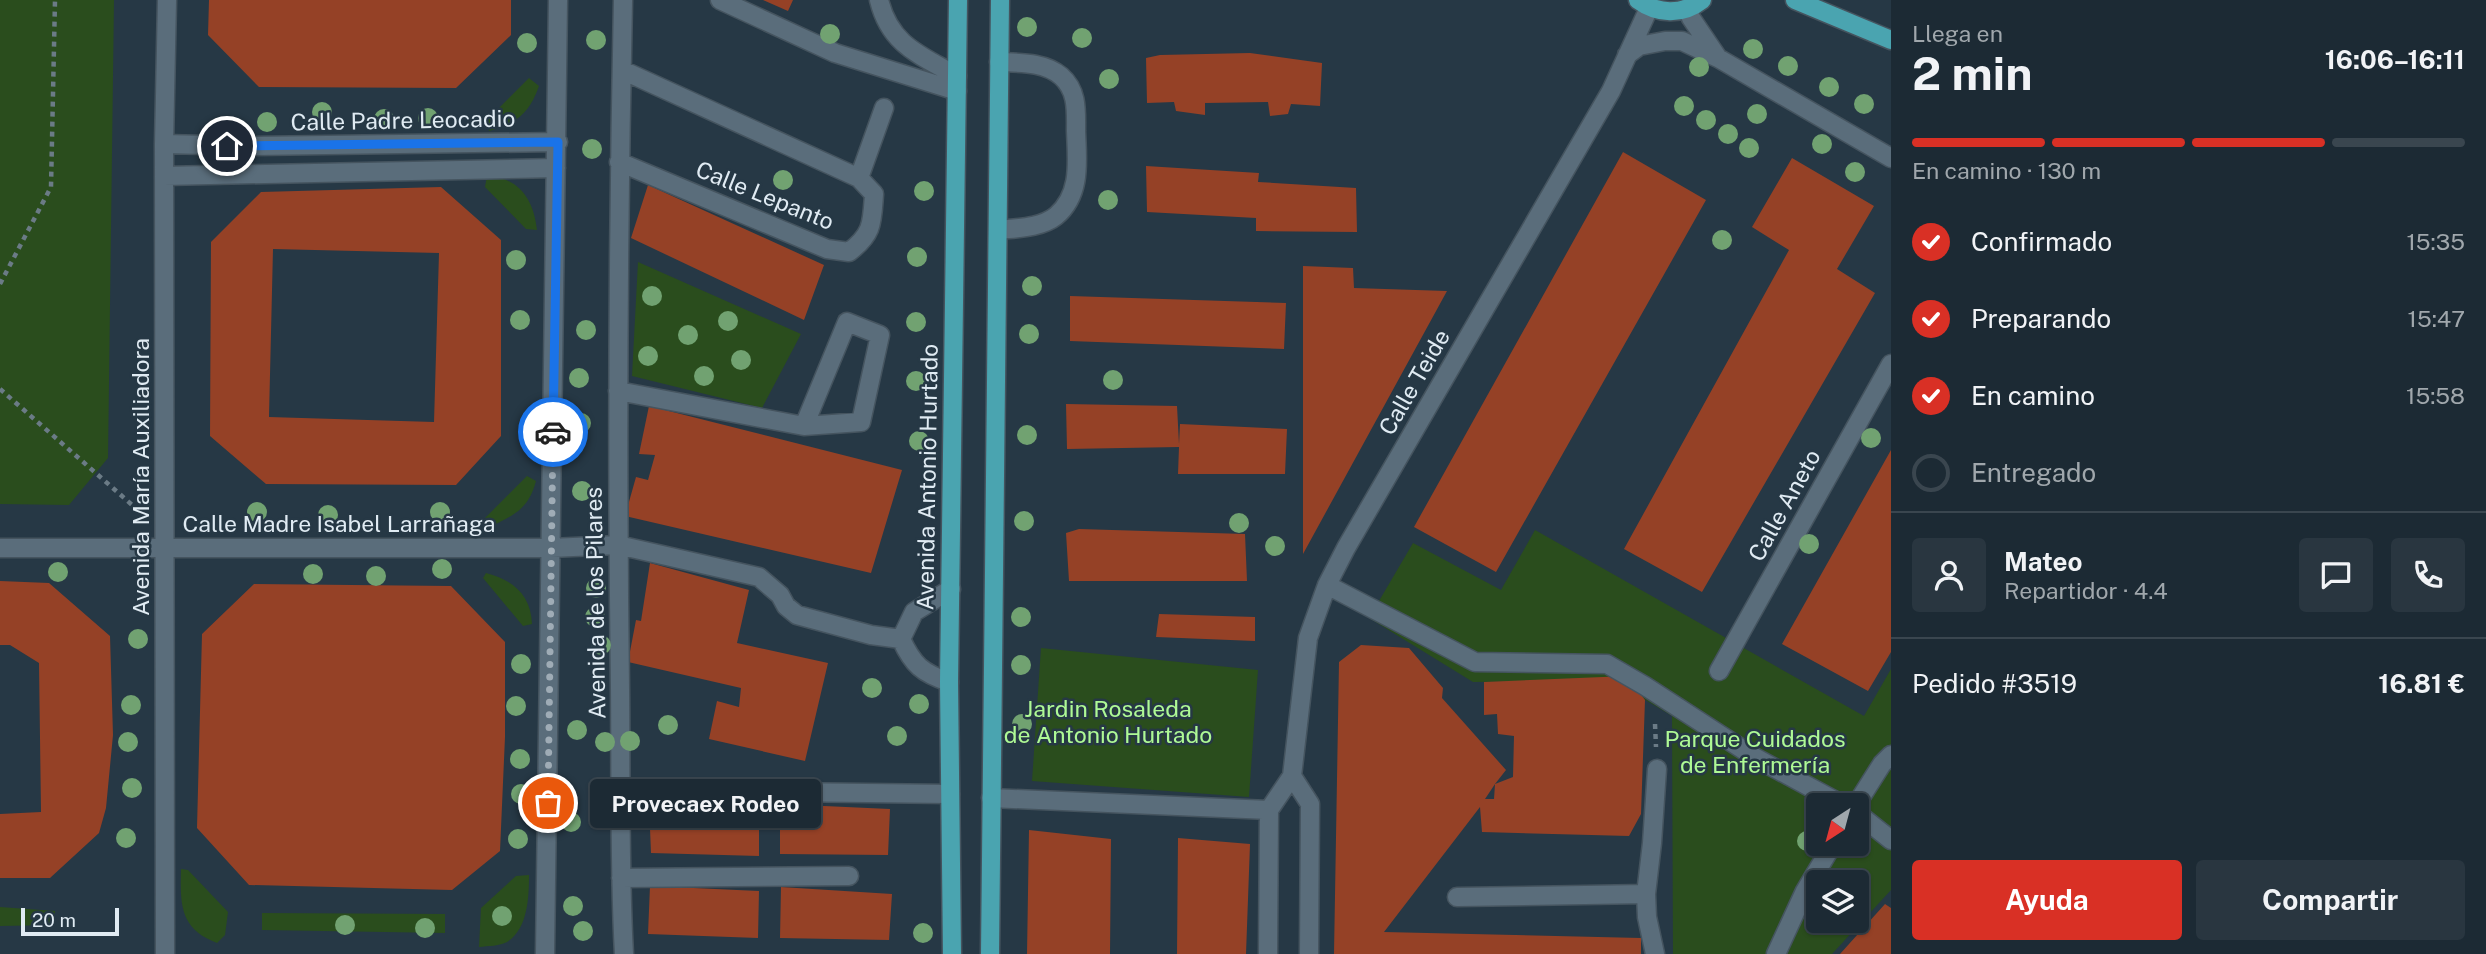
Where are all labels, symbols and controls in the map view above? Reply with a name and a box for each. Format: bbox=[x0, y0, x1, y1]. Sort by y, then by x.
text: Llega en bbox=[1912, 20, 2003, 47]
text: 16:06–16:11 bbox=[2325, 44, 2465, 75]
text: 2 min bbox=[1912, 46, 2032, 100]
street label: Calle Padre Leocadio bbox=[290, 105, 516, 135]
pin bbox=[197, 116, 257, 176]
icon: home bbox=[208, 127, 246, 165]
street label: Calle Lepanto bbox=[692, 155, 838, 235]
text: En camino · 130 m bbox=[1912, 157, 2101, 184]
icon: check bbox=[1912, 223, 1950, 261]
text: Confirmado bbox=[1971, 226, 2112, 257]
text: 15:35 bbox=[2407, 228, 2465, 255]
icon: check bbox=[1912, 300, 1950, 338]
text: Preparando bbox=[1971, 303, 2111, 334]
text: 15:47 bbox=[2408, 305, 2465, 332]
street label: Calle Teide bbox=[1373, 324, 1455, 440]
street label: Avenida María Auxiliadora bbox=[127, 338, 154, 616]
street label: Avenida Antonio Hurtado bbox=[911, 343, 943, 611]
icon: check bbox=[1912, 377, 1950, 415]
text: En camino bbox=[1971, 380, 2095, 411]
text: 15:58 bbox=[2406, 382, 2465, 409]
courier bbox=[518, 397, 588, 467]
icon: car bbox=[534, 413, 572, 451]
street label: Calle Aneto bbox=[1742, 444, 1826, 566]
text: Entregado bbox=[1971, 457, 2096, 488]
street label: Avenida de los Pilares bbox=[579, 487, 611, 719]
street label: Calle Madre Isabel Larrañaga bbox=[183, 510, 495, 537]
button: person bbox=[1912, 538, 1986, 612]
button: chat bbox=[2299, 538, 2373, 612]
button: phone bbox=[2391, 538, 2465, 612]
text: Mateo bbox=[2004, 546, 2082, 577]
text: Repartidor · 4.4 bbox=[2004, 577, 2168, 604]
text: Pedido #3519 bbox=[1912, 668, 2077, 699]
text: 16.81 € bbox=[2378, 668, 2465, 699]
park label: Jardin Rosaleda de Antonio Hurtado bbox=[1004, 695, 1212, 748]
park label: Parque Cuidados de Enfermería bbox=[1664, 725, 1846, 778]
pin bbox=[518, 773, 578, 833]
callout: Provecaex Rodeo bbox=[590, 778, 821, 828]
icon: bag bbox=[529, 784, 567, 822]
text: Provecaex Rodeo bbox=[611, 790, 800, 817]
north arrow bbox=[1806, 793, 1869, 856]
map controls bbox=[1806, 793, 1869, 933]
button: Ayuda bbox=[1912, 860, 2182, 940]
button: Compartir bbox=[2196, 860, 2465, 940]
button: layers bbox=[1806, 870, 1869, 933]
scale bar bbox=[21, 905, 119, 937]
text: 20 m bbox=[32, 909, 76, 931]

